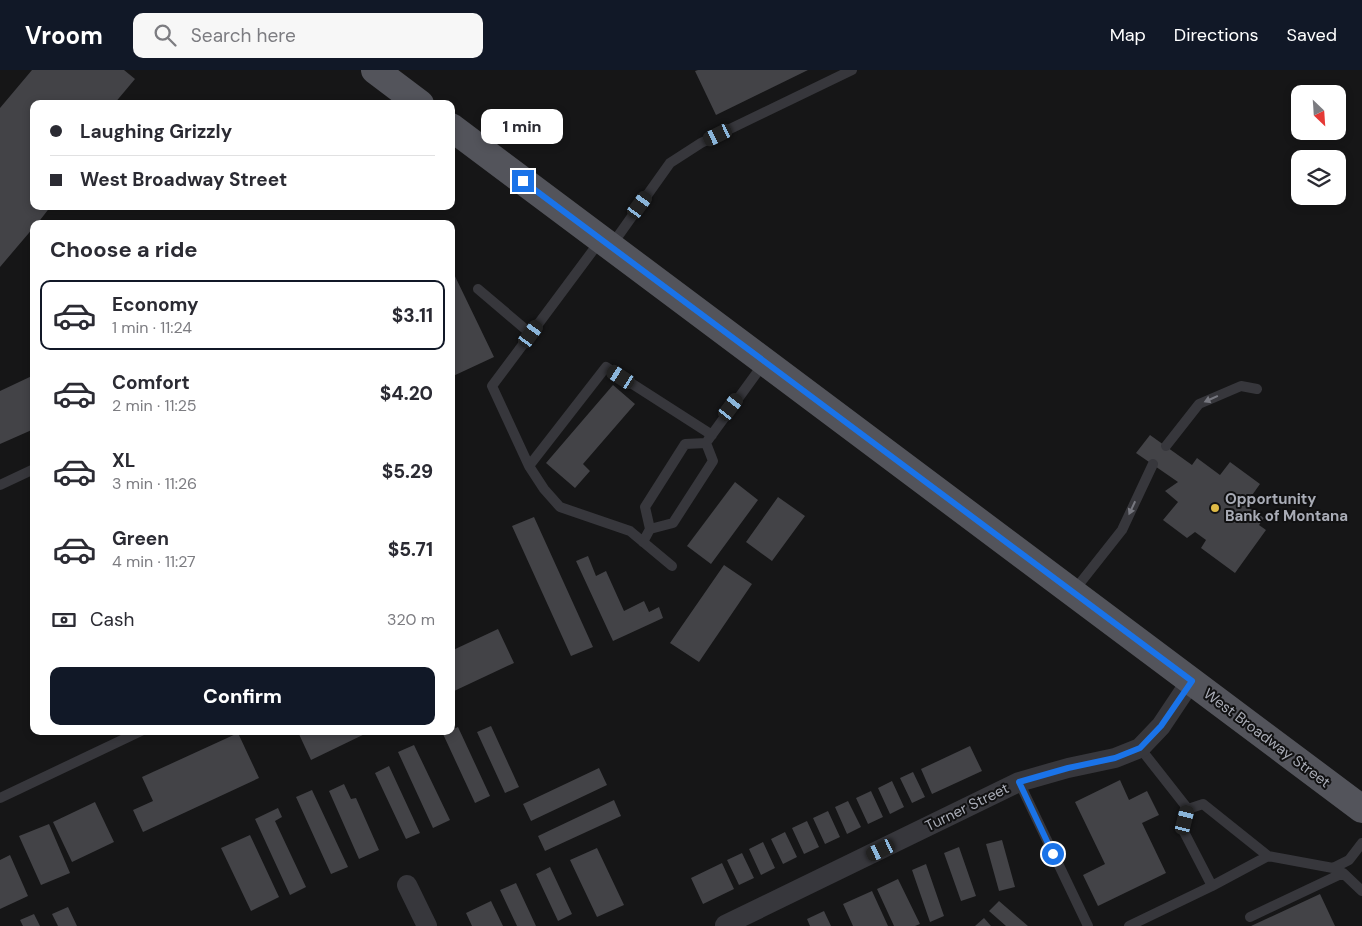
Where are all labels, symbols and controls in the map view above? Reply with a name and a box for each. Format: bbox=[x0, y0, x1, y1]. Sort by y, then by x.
search box bbox=[133, 13, 483, 58]
text: Vroom bbox=[25, 20, 103, 51]
icon: search bbox=[151, 21, 179, 49]
text: Search here bbox=[191, 23, 296, 48]
text: Map bbox=[1110, 23, 1146, 47]
text: Directions bbox=[1174, 23, 1259, 47]
text: Saved bbox=[1287, 23, 1337, 47]
north arrow bbox=[1291, 85, 1346, 140]
map controls bbox=[1291, 85, 1346, 205]
callout: 1 min bbox=[482, 108, 564, 144]
text: 1 min bbox=[502, 116, 542, 137]
text: Laughing Grizzly bbox=[80, 119, 232, 144]
car bbox=[701, 122, 734, 148]
button: layers bbox=[1291, 150, 1346, 205]
text: West Broadway Street bbox=[80, 167, 287, 192]
route end bbox=[512, 170, 534, 192]
car bbox=[625, 188, 654, 222]
text: Choose a ride bbox=[50, 235, 198, 264]
text: Economy bbox=[112, 292, 199, 317]
icon: car bbox=[52, 293, 97, 338]
text: $3.11 bbox=[392, 303, 433, 328]
text: 1 min · 11:24 bbox=[112, 317, 192, 338]
car bbox=[516, 317, 545, 351]
car bbox=[604, 363, 637, 391]
text: Comfort bbox=[112, 370, 190, 395]
icon: car bbox=[52, 371, 97, 416]
text: $4.20 bbox=[380, 381, 433, 406]
car bbox=[715, 391, 746, 423]
text: 2 min · 11:25 bbox=[112, 395, 197, 416]
one-way arrow bbox=[1204, 395, 1218, 403]
text: XL bbox=[112, 448, 135, 473]
icon: car bbox=[52, 449, 97, 494]
text: $5.29 bbox=[382, 459, 433, 484]
text: 3 min · 11:26 bbox=[112, 473, 197, 494]
place label: Opportunity Bank of Montana bbox=[1225, 489, 1348, 526]
one-way arrow bbox=[1128, 501, 1136, 515]
marker: Opportunity Bank of Montana bbox=[1209, 502, 1221, 514]
text: Green bbox=[112, 526, 169, 551]
icon: car bbox=[52, 527, 97, 572]
text: $5.71 bbox=[388, 537, 433, 562]
text: 4 min · 11:27 bbox=[112, 551, 196, 572]
icon: cash bbox=[50, 606, 78, 634]
text: Cash bbox=[90, 607, 134, 632]
text: 320 m bbox=[387, 609, 435, 630]
button: Confirm bbox=[50, 667, 435, 725]
street label: West Broadway Street bbox=[1199, 684, 1335, 792]
street label: Turner Street bbox=[922, 778, 1012, 836]
car bbox=[1174, 804, 1195, 836]
car bbox=[864, 837, 897, 863]
route start bbox=[1042, 843, 1064, 865]

